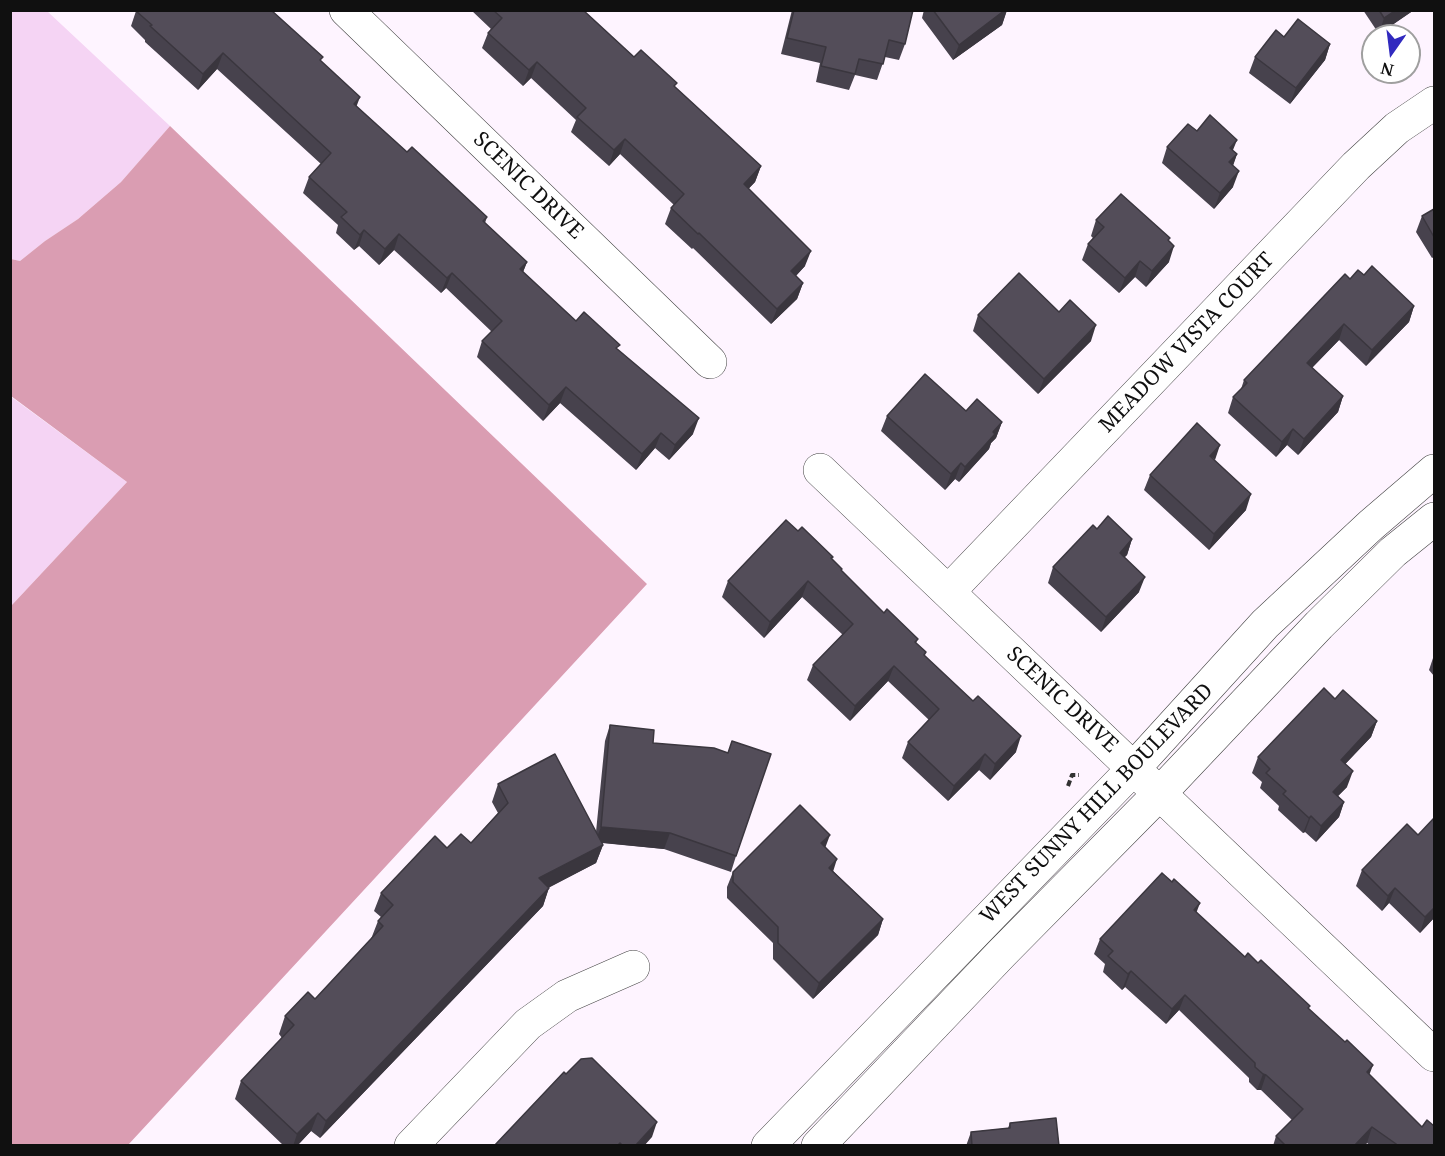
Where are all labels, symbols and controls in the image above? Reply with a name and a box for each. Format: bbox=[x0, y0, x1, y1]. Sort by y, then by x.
north arrow bbox=[1361, 24, 1421, 84]
text: N bbox=[1378, 57, 1396, 82]
street label: SCENIC DRIVE bbox=[468, 127, 588, 245]
street label: MEADOW VISTA COURT bbox=[1095, 248, 1279, 438]
street label: SCENIC DRIVE bbox=[1001, 642, 1123, 758]
street label: WEST SUNNY HILL BOULEVARD bbox=[975, 679, 1219, 929]

